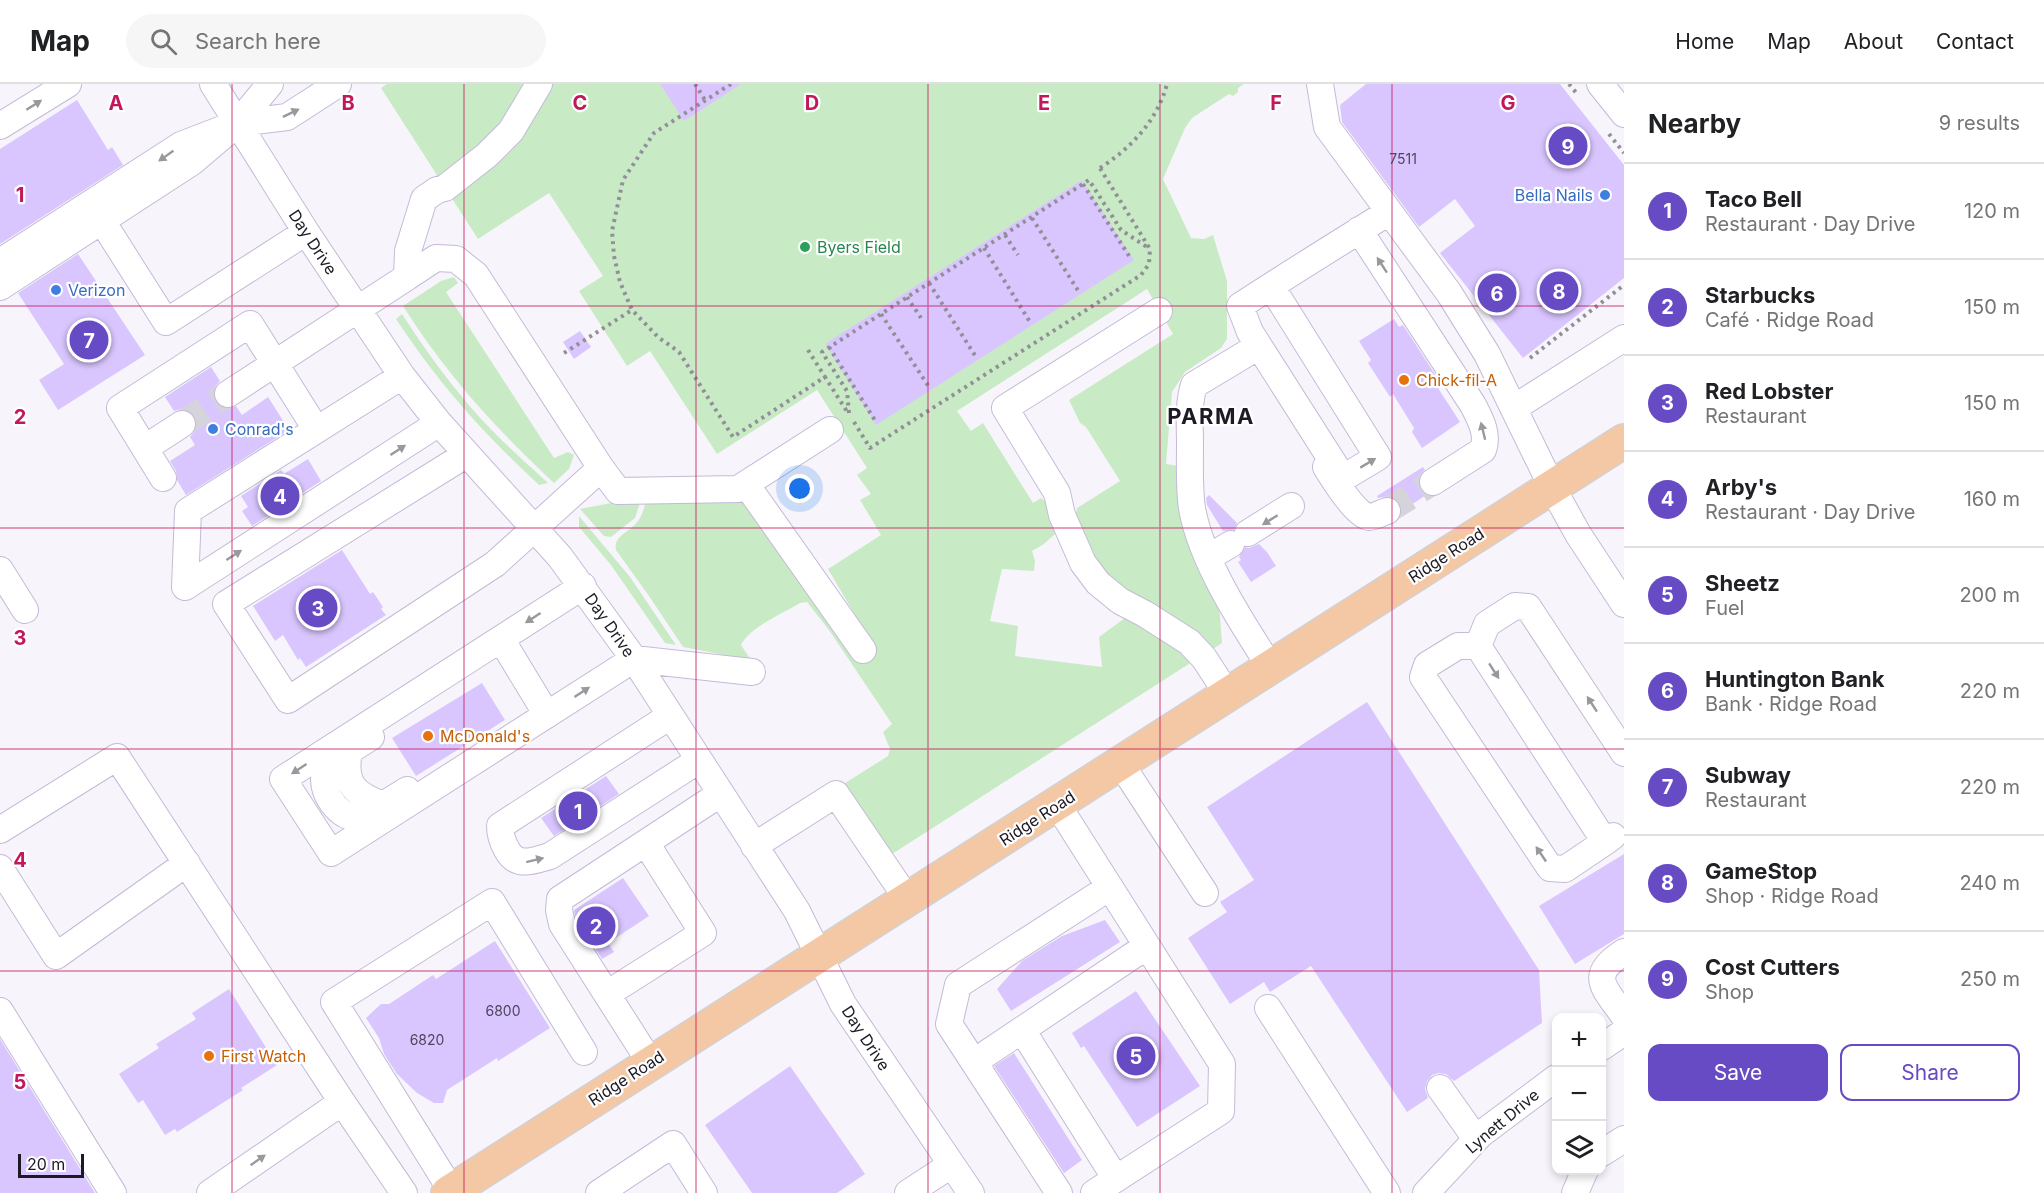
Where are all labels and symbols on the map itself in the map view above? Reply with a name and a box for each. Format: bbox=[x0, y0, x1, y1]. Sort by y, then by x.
text: A bbox=[109, 91, 124, 115]
text: B bbox=[341, 91, 355, 115]
text: C bbox=[573, 91, 587, 115]
text: D bbox=[805, 91, 819, 115]
text: E bbox=[1038, 91, 1050, 115]
text: F bbox=[1270, 91, 1282, 115]
text: G bbox=[1500, 91, 1516, 115]
one-way arrow bbox=[26, 100, 42, 111]
one-way arrow bbox=[282, 109, 300, 119]
pin: 9 bbox=[1548, 124, 1588, 168]
one-way arrow bbox=[158, 150, 174, 162]
house number: 7511 bbox=[1389, 150, 1417, 167]
text: 1 bbox=[16, 183, 24, 207]
place label: Bella Nails bbox=[1515, 185, 1593, 205]
marker: Bella Nails bbox=[1598, 188, 1612, 202]
street label: Day Drive bbox=[285, 206, 341, 278]
place label: Byers Field bbox=[817, 237, 901, 257]
marker: Byers Field bbox=[798, 240, 812, 254]
one-way arrow bbox=[1377, 257, 1388, 273]
pin: 8 bbox=[1540, 268, 1578, 314]
pin: 6 bbox=[1478, 270, 1516, 316]
place label: Verizon bbox=[68, 280, 125, 300]
marker: Verizon bbox=[49, 283, 63, 297]
pin: 7 bbox=[70, 318, 109, 362]
place label: Chick-fil-A bbox=[1416, 370, 1497, 390]
marker: Chick-fil-A bbox=[1397, 373, 1411, 387]
district label: PARMA bbox=[1167, 403, 1255, 429]
text: 2 bbox=[14, 405, 26, 429]
place label: Conrad's bbox=[225, 419, 294, 439]
marker: Conrad's bbox=[206, 422, 220, 436]
one-way arrow bbox=[1477, 422, 1487, 440]
one-way arrow bbox=[390, 445, 406, 456]
one-way arrow bbox=[1360, 458, 1377, 468]
pin: 4 bbox=[260, 474, 300, 518]
your location bbox=[785, 474, 814, 503]
one-way arrow bbox=[1261, 514, 1278, 525]
street label: Ridge Road bbox=[1404, 523, 1488, 587]
one-way arrow bbox=[225, 549, 241, 561]
pin: 3 bbox=[298, 586, 338, 630]
street label: Day Drive bbox=[581, 589, 639, 661]
one-way arrow bbox=[526, 612, 542, 624]
text: 3 bbox=[14, 626, 26, 650]
one-way arrow bbox=[1488, 663, 1499, 679]
one-way arrow bbox=[574, 687, 590, 698]
one-way arrow bbox=[1587, 696, 1598, 712]
place label: McDonald's bbox=[440, 726, 530, 746]
marker: McDonald's bbox=[421, 729, 435, 743]
one-way arrow bbox=[291, 763, 307, 774]
street label: Ridge Road bbox=[995, 786, 1079, 850]
pin: 1 bbox=[558, 788, 598, 834]
one-way arrow bbox=[1536, 846, 1547, 862]
text: 4 bbox=[13, 848, 27, 872]
one-way arrow bbox=[526, 854, 544, 864]
pin: 2 bbox=[576, 904, 616, 948]
house number: 6800 bbox=[485, 1002, 521, 1019]
street label: Day Drive bbox=[838, 1002, 894, 1074]
house number: 6820 bbox=[410, 1031, 444, 1048]
pin: 5 bbox=[1116, 1034, 1156, 1078]
place label: First Watch bbox=[221, 1046, 306, 1066]
street label: Ridge Road bbox=[584, 1046, 668, 1110]
marker: First Watch bbox=[202, 1049, 216, 1063]
text: 5 bbox=[14, 1070, 26, 1094]
street label: Lynett Drive bbox=[1461, 1084, 1543, 1158]
scale bar bbox=[18, 1151, 84, 1178]
one-way arrow bbox=[250, 1154, 266, 1166]

